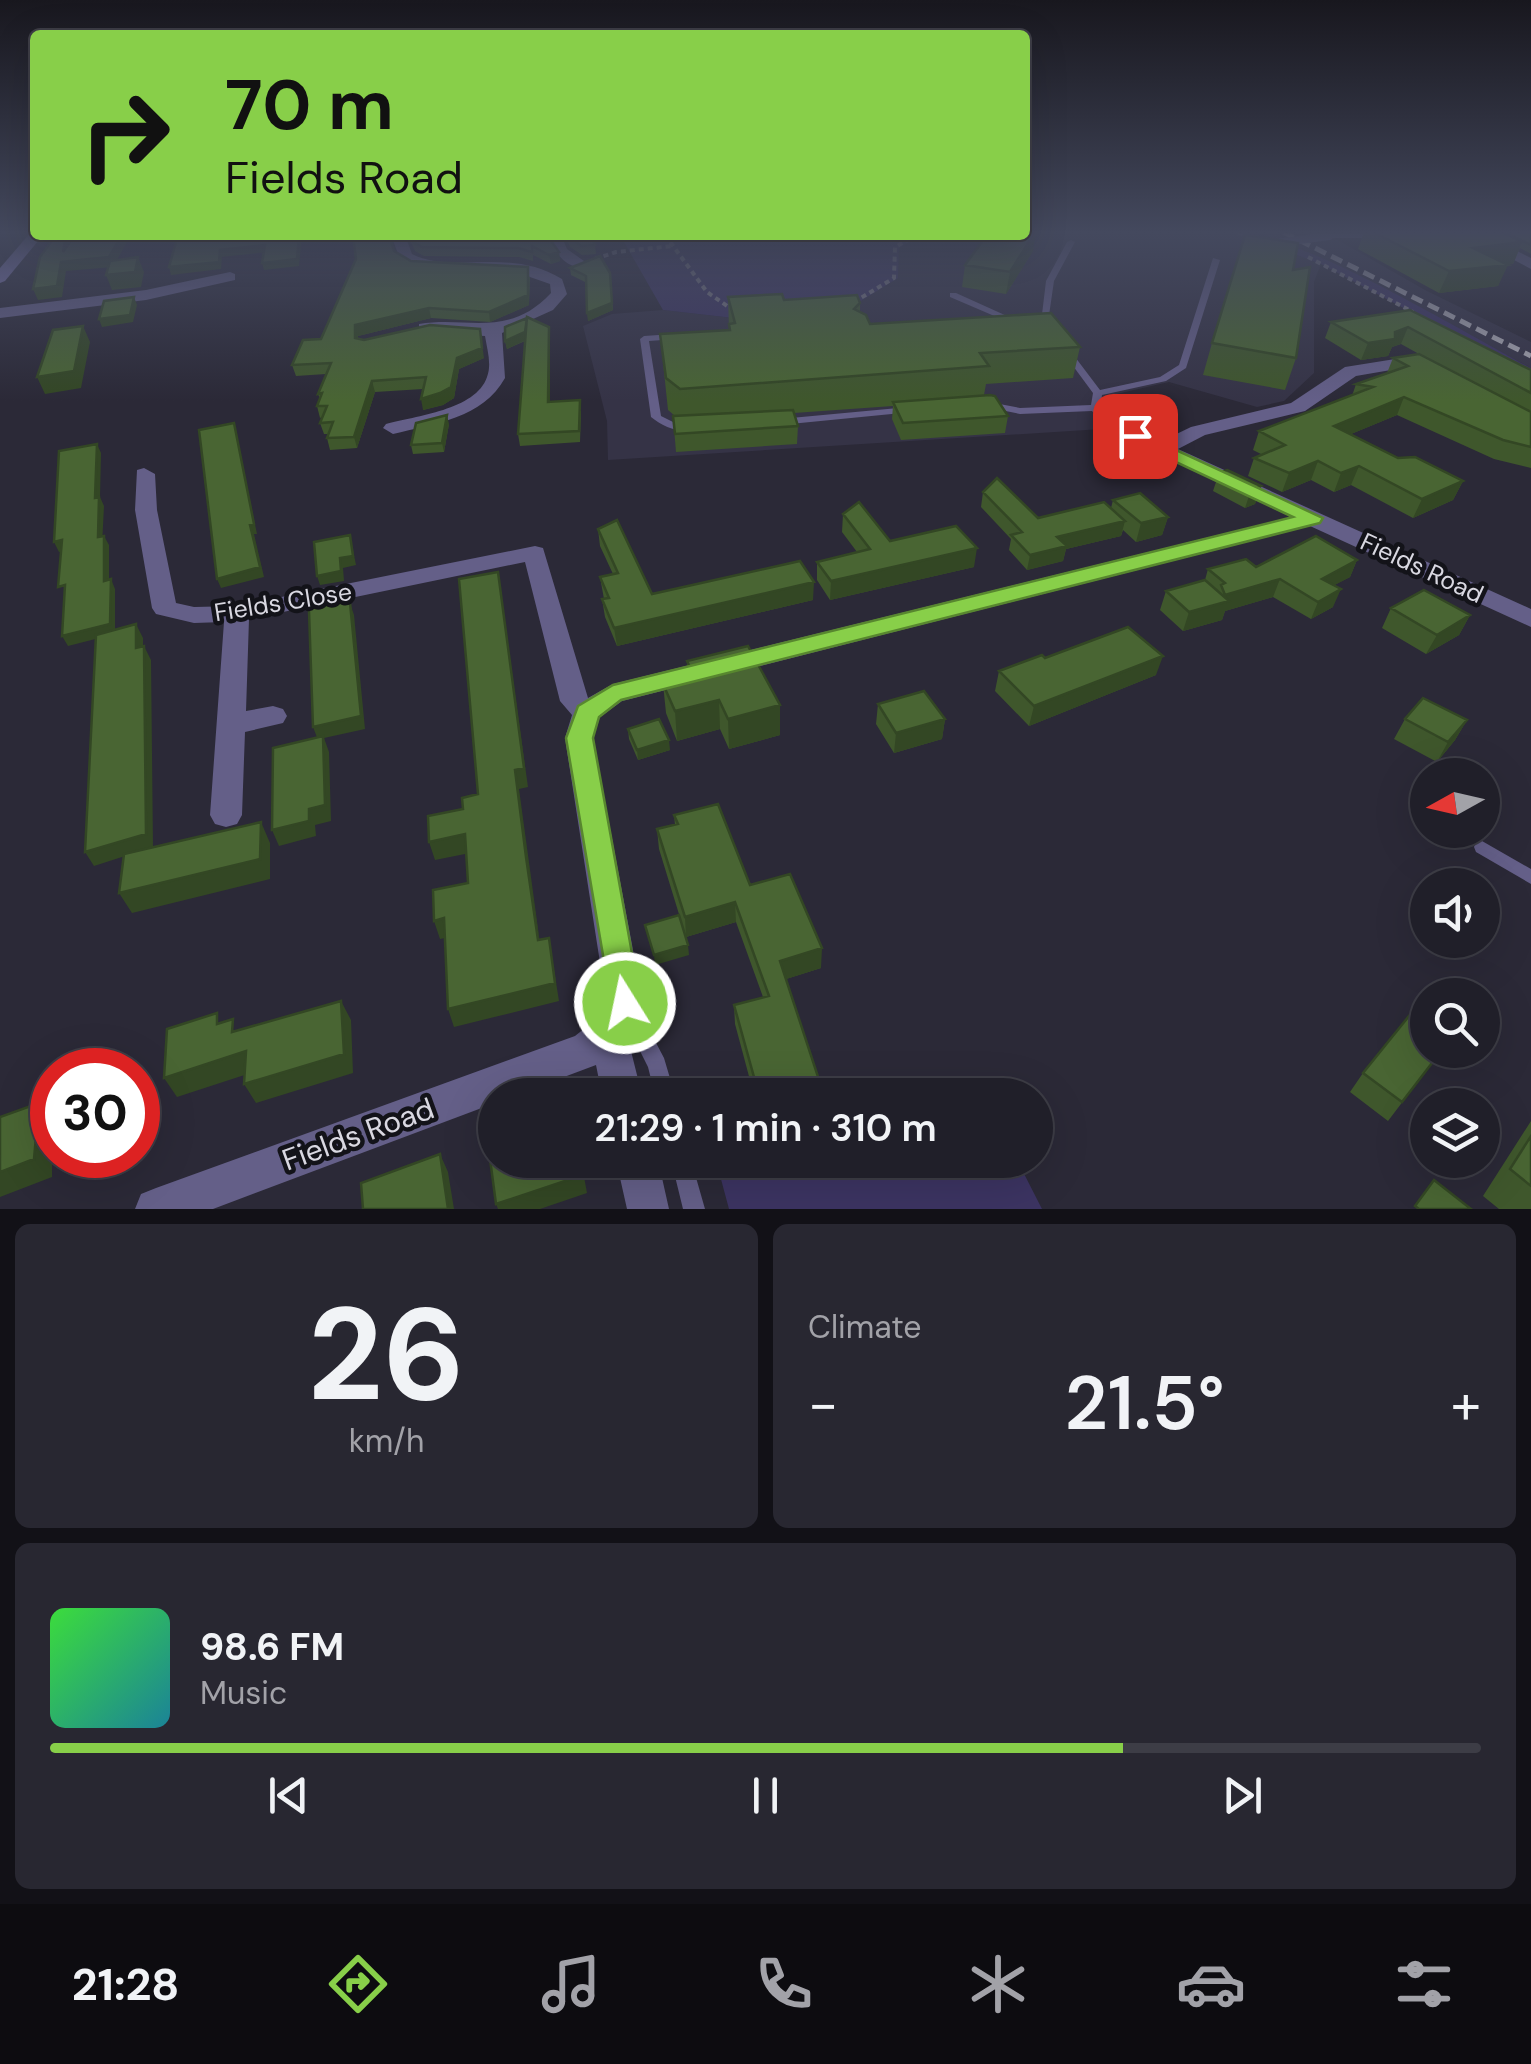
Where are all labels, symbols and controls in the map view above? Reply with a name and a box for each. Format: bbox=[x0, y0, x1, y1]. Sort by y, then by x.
text: 70 m bbox=[225, 60, 394, 151]
icon: right bbox=[60, 70, 190, 200]
text: Fields Road bbox=[225, 148, 463, 207]
pin bbox=[1093, 394, 1178, 479]
icon: arrive bbox=[1108, 409, 1163, 464]
street label: Fields Road bbox=[1355, 525, 1489, 611]
street label: Fields Close bbox=[212, 575, 354, 629]
north arrow bbox=[1410, 758, 1500, 848]
map controls bbox=[1410, 758, 1500, 1178]
button: sound bbox=[1410, 868, 1500, 958]
position arrow bbox=[573, 951, 677, 1055]
button: search bbox=[1410, 978, 1500, 1068]
speed limit sign: 30 bbox=[30, 1048, 160, 1178]
button: layers bbox=[1410, 1088, 1500, 1178]
street label: Fields Road bbox=[277, 1089, 439, 1179]
text: 21:29 · 1 min · 310 m bbox=[594, 1103, 937, 1153]
text: 26 bbox=[308, 1270, 465, 1439]
text: Climate bbox=[808, 1306, 922, 1348]
text: 21.5° bbox=[1064, 1355, 1225, 1452]
text: − bbox=[808, 1368, 838, 1440]
text: + bbox=[1451, 1368, 1481, 1440]
text: km/h bbox=[349, 1420, 424, 1462]
text: 98.6 FM bbox=[200, 1622, 344, 1672]
text: Music bbox=[200, 1672, 287, 1714]
icon: previous bbox=[261, 1768, 316, 1823]
icon: pause bbox=[738, 1768, 793, 1823]
icon: next bbox=[1215, 1768, 1270, 1823]
icon: directions bbox=[323, 1949, 393, 2019]
icon: music bbox=[536, 1949, 606, 2019]
icon: phone bbox=[749, 1949, 819, 2019]
icon: climate bbox=[963, 1949, 1033, 2019]
icon: car bbox=[1176, 1949, 1246, 2019]
icon: filters bbox=[1389, 1949, 1459, 2019]
text: 21:28 bbox=[72, 1955, 180, 2014]

